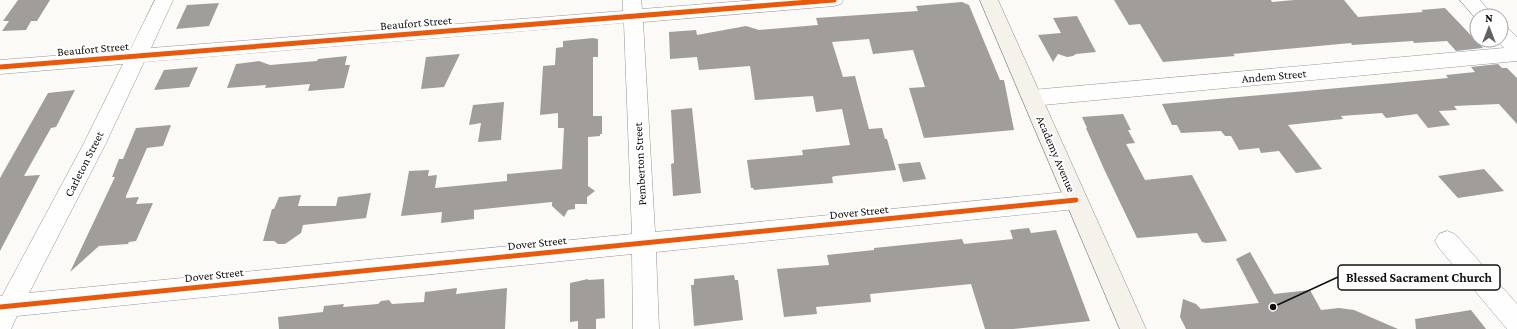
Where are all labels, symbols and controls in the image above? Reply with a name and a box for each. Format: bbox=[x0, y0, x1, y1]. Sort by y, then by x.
north arrow bbox=[1469, 8, 1509, 48]
text: N bbox=[1485, 12, 1493, 24]
street label: Beaufort Street bbox=[380, 13, 453, 33]
street label: Beaufort Street bbox=[57, 39, 130, 59]
street label: Andem Street bbox=[1241, 66, 1308, 86]
street label: Academy Avenue bbox=[1034, 114, 1078, 194]
street label: Pemberton Street bbox=[631, 121, 649, 206]
street label: Carleton Street bbox=[61, 128, 107, 199]
street label: Dover Street bbox=[829, 202, 890, 222]
street label: Dover Street bbox=[507, 233, 568, 253]
street label: Dover Street bbox=[184, 265, 245, 285]
callout: Blessed Sacrament Church bbox=[1338, 265, 1500, 290]
text: Blessed Sacrament Church bbox=[1346, 270, 1493, 285]

